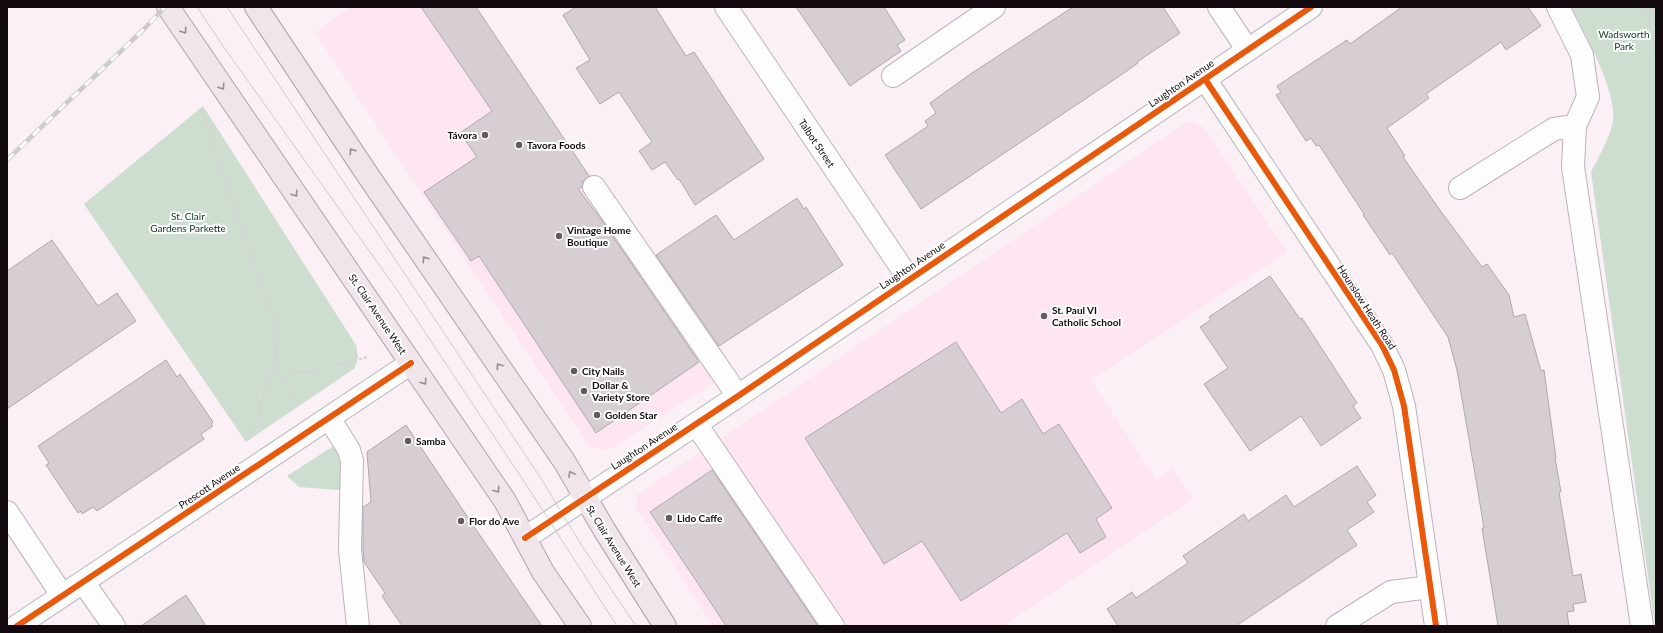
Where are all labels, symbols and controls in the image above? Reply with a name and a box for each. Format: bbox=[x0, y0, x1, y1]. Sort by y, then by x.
one-way arrow bbox=[179, 27, 187, 34]
park label: Wadsworth Park bbox=[1599, 28, 1649, 52]
street label: Laughton Avenue bbox=[1146, 57, 1216, 109]
one-way arrow bbox=[217, 83, 225, 90]
street label: Talbot Street bbox=[796, 117, 838, 170]
place label: Távora bbox=[448, 129, 477, 141]
marker: Távora bbox=[480, 130, 490, 140]
place label: Tavora Foods bbox=[527, 139, 586, 151]
marker: Tavora Foods bbox=[514, 140, 524, 150]
one-way arrow bbox=[349, 148, 357, 155]
one-way arrow bbox=[290, 190, 298, 197]
park label: St. Clair Gardens Parkette bbox=[150, 210, 226, 234]
place label: Vintage Home Boutique bbox=[566, 224, 631, 248]
marker: Vintage Home Boutique bbox=[554, 231, 564, 241]
street label: Laughton Avenue bbox=[877, 239, 947, 291]
one-way arrow bbox=[423, 256, 430, 263]
street label: Hounslow Heath Road bbox=[1335, 262, 1399, 352]
street label: St. Clair Avenue West bbox=[347, 272, 410, 357]
place label: St. Paul VI Catholic School bbox=[1052, 304, 1121, 328]
marker: St. Paul VI Catholic School bbox=[1039, 311, 1049, 321]
one-way arrow bbox=[496, 363, 504, 370]
place label: City Nails bbox=[582, 365, 625, 377]
marker: City Nails bbox=[569, 366, 579, 376]
one-way arrow bbox=[419, 378, 427, 385]
place label: Dollar & Variety Store bbox=[591, 379, 650, 403]
marker: Dollar & Variety Store bbox=[579, 386, 589, 396]
place label: Golden Star bbox=[605, 409, 658, 421]
marker: Golden Star bbox=[592, 410, 602, 420]
street label: Laughton Avenue bbox=[609, 420, 679, 472]
place label: Samba bbox=[416, 435, 446, 447]
marker: Samba bbox=[403, 436, 413, 446]
street label: Prescott Avenue bbox=[176, 461, 242, 511]
one-way arrow bbox=[569, 471, 576, 478]
one-way arrow bbox=[492, 485, 499, 492]
street label: St. Clair Avenue West bbox=[584, 503, 644, 590]
place label: Lido Caffe bbox=[677, 512, 723, 524]
marker: Lido Caffe bbox=[664, 513, 674, 523]
place label: Flor do Ave bbox=[469, 515, 520, 527]
marker: Flor do Ave bbox=[456, 516, 466, 526]

